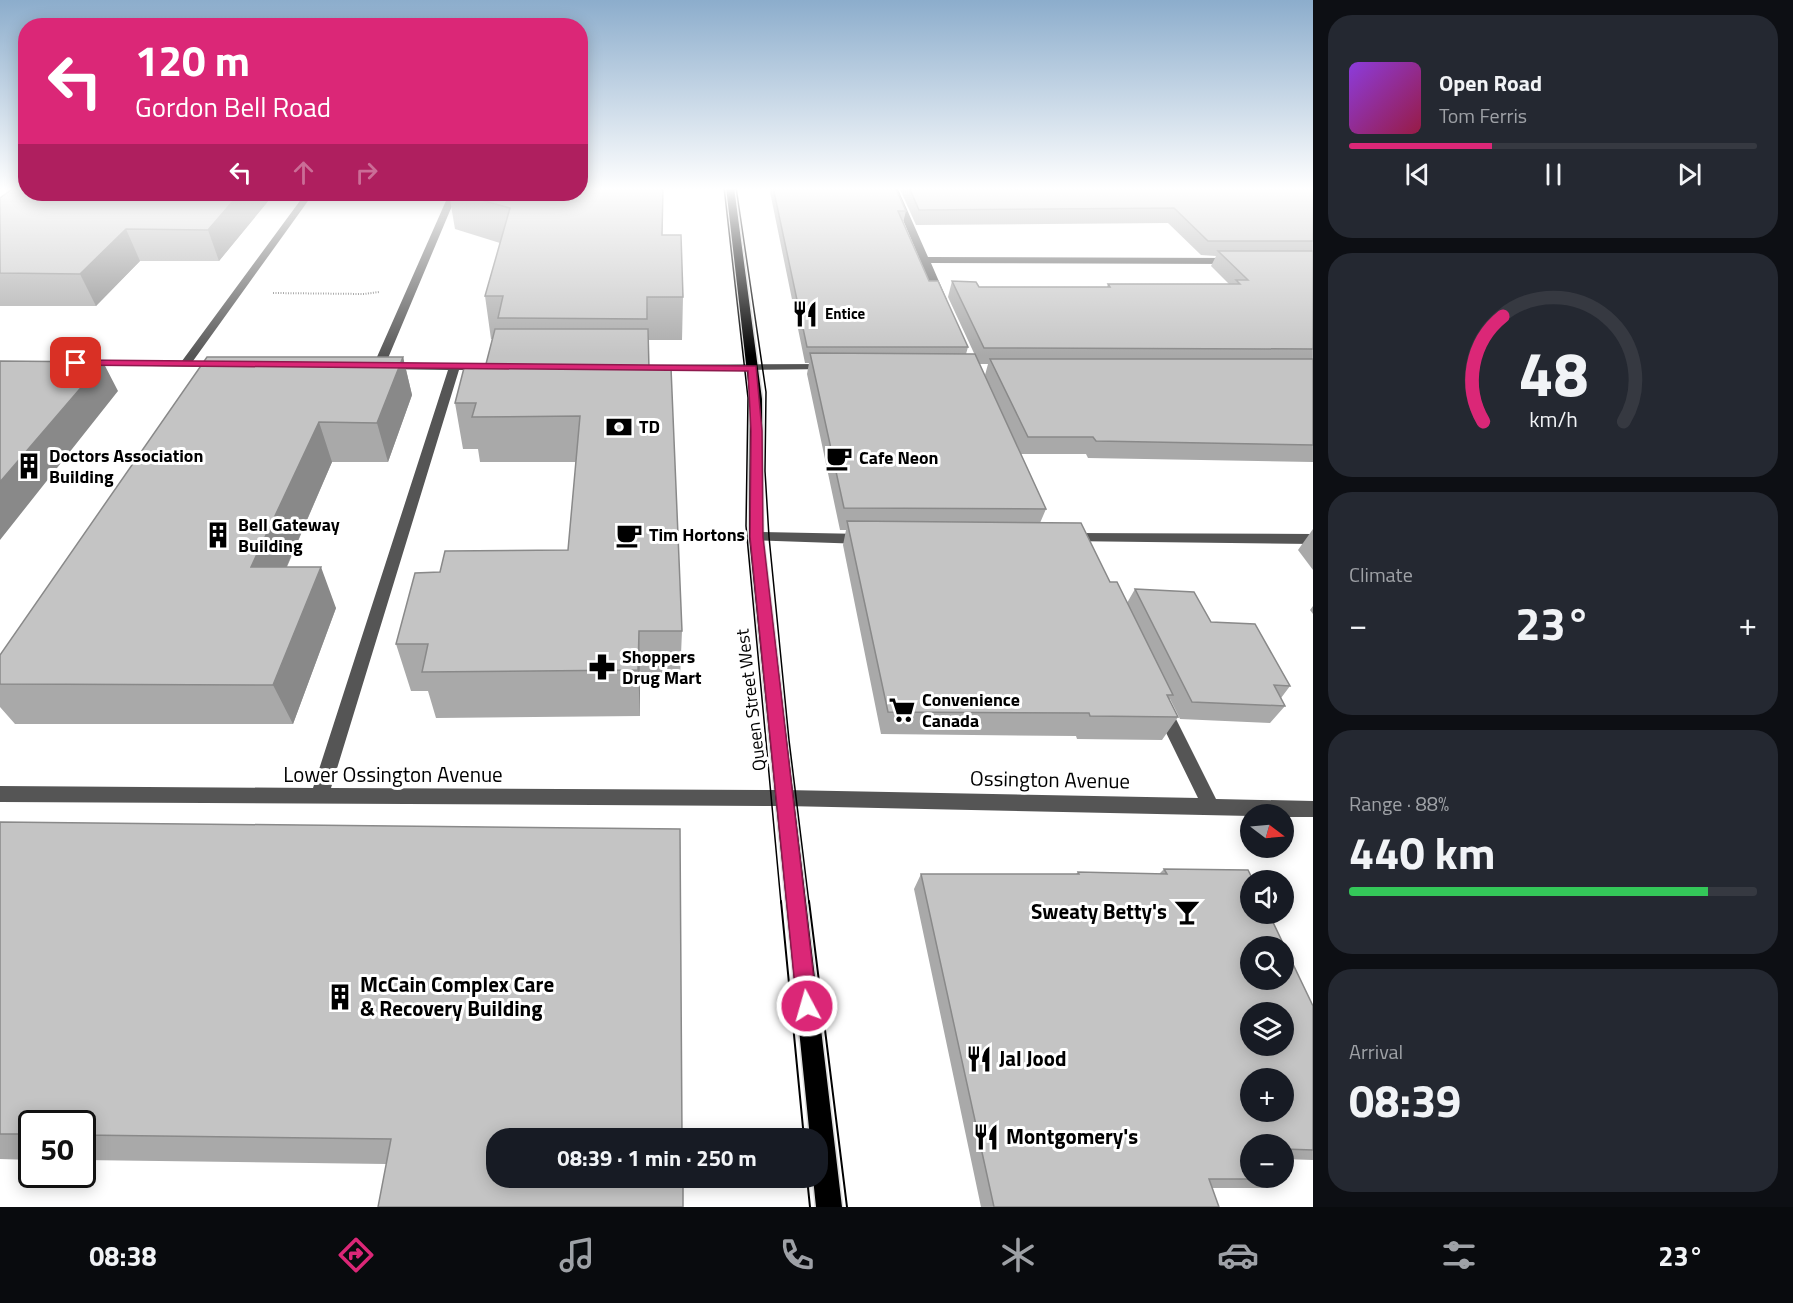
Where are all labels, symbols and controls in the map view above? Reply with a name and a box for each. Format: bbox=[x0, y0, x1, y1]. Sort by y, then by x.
text: 120 m bbox=[135, 28, 250, 92]
icon: left bbox=[36, 42, 114, 120]
text: Open Road bbox=[1439, 66, 1542, 100]
text: Gordon Bell Road bbox=[135, 86, 331, 127]
text: Tom Ferris bbox=[1439, 100, 1527, 131]
icon: left bbox=[224, 156, 257, 189]
icon: ahead bbox=[287, 156, 320, 189]
icon: right bbox=[350, 156, 383, 189]
icon: previous bbox=[1401, 158, 1434, 191]
icon: pause bbox=[1537, 158, 1570, 191]
icon: next bbox=[1673, 158, 1706, 191]
restaurant icon: Entice bbox=[790, 299, 820, 329]
place label: Entice bbox=[825, 302, 866, 325]
text: 48 bbox=[1518, 325, 1588, 420]
pin bbox=[50, 337, 101, 388]
icon: arrive bbox=[59, 346, 92, 379]
text: km/h bbox=[1529, 404, 1577, 436]
bank icon: TD bbox=[604, 412, 634, 442]
place label: TD bbox=[639, 413, 660, 440]
place label: Doctors Association Building bbox=[49, 442, 203, 490]
cafe icon: Cafe Neon bbox=[824, 443, 854, 473]
place label: Cafe Neon bbox=[859, 444, 939, 471]
building icon: Doctors Association Building bbox=[14, 451, 44, 481]
place label: Bell Gateway Building bbox=[238, 511, 340, 559]
building icon: Bell Gateway Building bbox=[203, 520, 233, 550]
cafe icon: Tim Hortons bbox=[614, 520, 644, 550]
place label: Tim Hortons bbox=[649, 521, 745, 548]
text: Climate bbox=[1349, 559, 1413, 590]
text: 23° bbox=[1515, 589, 1591, 657]
text: − bbox=[1349, 599, 1367, 649]
text: + bbox=[1739, 599, 1757, 649]
street label: Queen Street West bbox=[728, 627, 773, 773]
place label: Shoppers Drug Mart bbox=[622, 643, 702, 691]
pharmacy icon: Shoppers Drug Mart bbox=[587, 652, 617, 682]
place label: Convenience Canada bbox=[922, 686, 1020, 734]
supermarket icon: Convenience Canada bbox=[887, 695, 917, 725]
street label: Lower Ossington Avenue bbox=[283, 758, 503, 790]
street label: Ossington Avenue bbox=[970, 762, 1130, 796]
text: Range · 88% bbox=[1349, 788, 1449, 819]
north arrow bbox=[1240, 804, 1294, 858]
map controls bbox=[1240, 804, 1294, 1188]
text: 440 km bbox=[1349, 818, 1495, 886]
button: sound bbox=[1240, 870, 1294, 924]
place label: Sweaty Betty's bbox=[1031, 895, 1167, 927]
bar icon: Sweaty Betty's bbox=[1172, 897, 1202, 927]
button: search bbox=[1240, 936, 1294, 990]
place label: McCain Complex Care & Recovery Building bbox=[360, 968, 554, 1024]
position arrow bbox=[775, 974, 839, 1038]
building icon: McCain Complex Care & Recovery Building bbox=[325, 982, 355, 1012]
button: layers bbox=[1240, 1002, 1294, 1056]
text: Arrival bbox=[1349, 1036, 1403, 1067]
place label: Jal Jood bbox=[999, 1042, 1066, 1074]
restaurant icon: Jal Jood bbox=[964, 1044, 994, 1074]
text: 08:39 bbox=[1349, 1066, 1461, 1134]
button: + bbox=[1240, 1068, 1294, 1122]
speed limit sign: 50 bbox=[18, 1110, 96, 1188]
place label: Montgomery's bbox=[1006, 1120, 1138, 1152]
restaurant icon: Montgomery's bbox=[971, 1122, 1001, 1152]
button: − bbox=[1240, 1134, 1294, 1188]
text: 08:39 · 1 min · 250 m bbox=[557, 1141, 757, 1175]
icon: directions bbox=[335, 1234, 377, 1276]
icon: music bbox=[556, 1234, 598, 1276]
icon: phone bbox=[776, 1234, 818, 1276]
icon: climate bbox=[997, 1234, 1039, 1276]
icon: car bbox=[1217, 1234, 1259, 1276]
icon: filters bbox=[1438, 1234, 1480, 1276]
text: 08:38 bbox=[89, 1235, 157, 1276]
text: 23° bbox=[1658, 1235, 1704, 1276]

